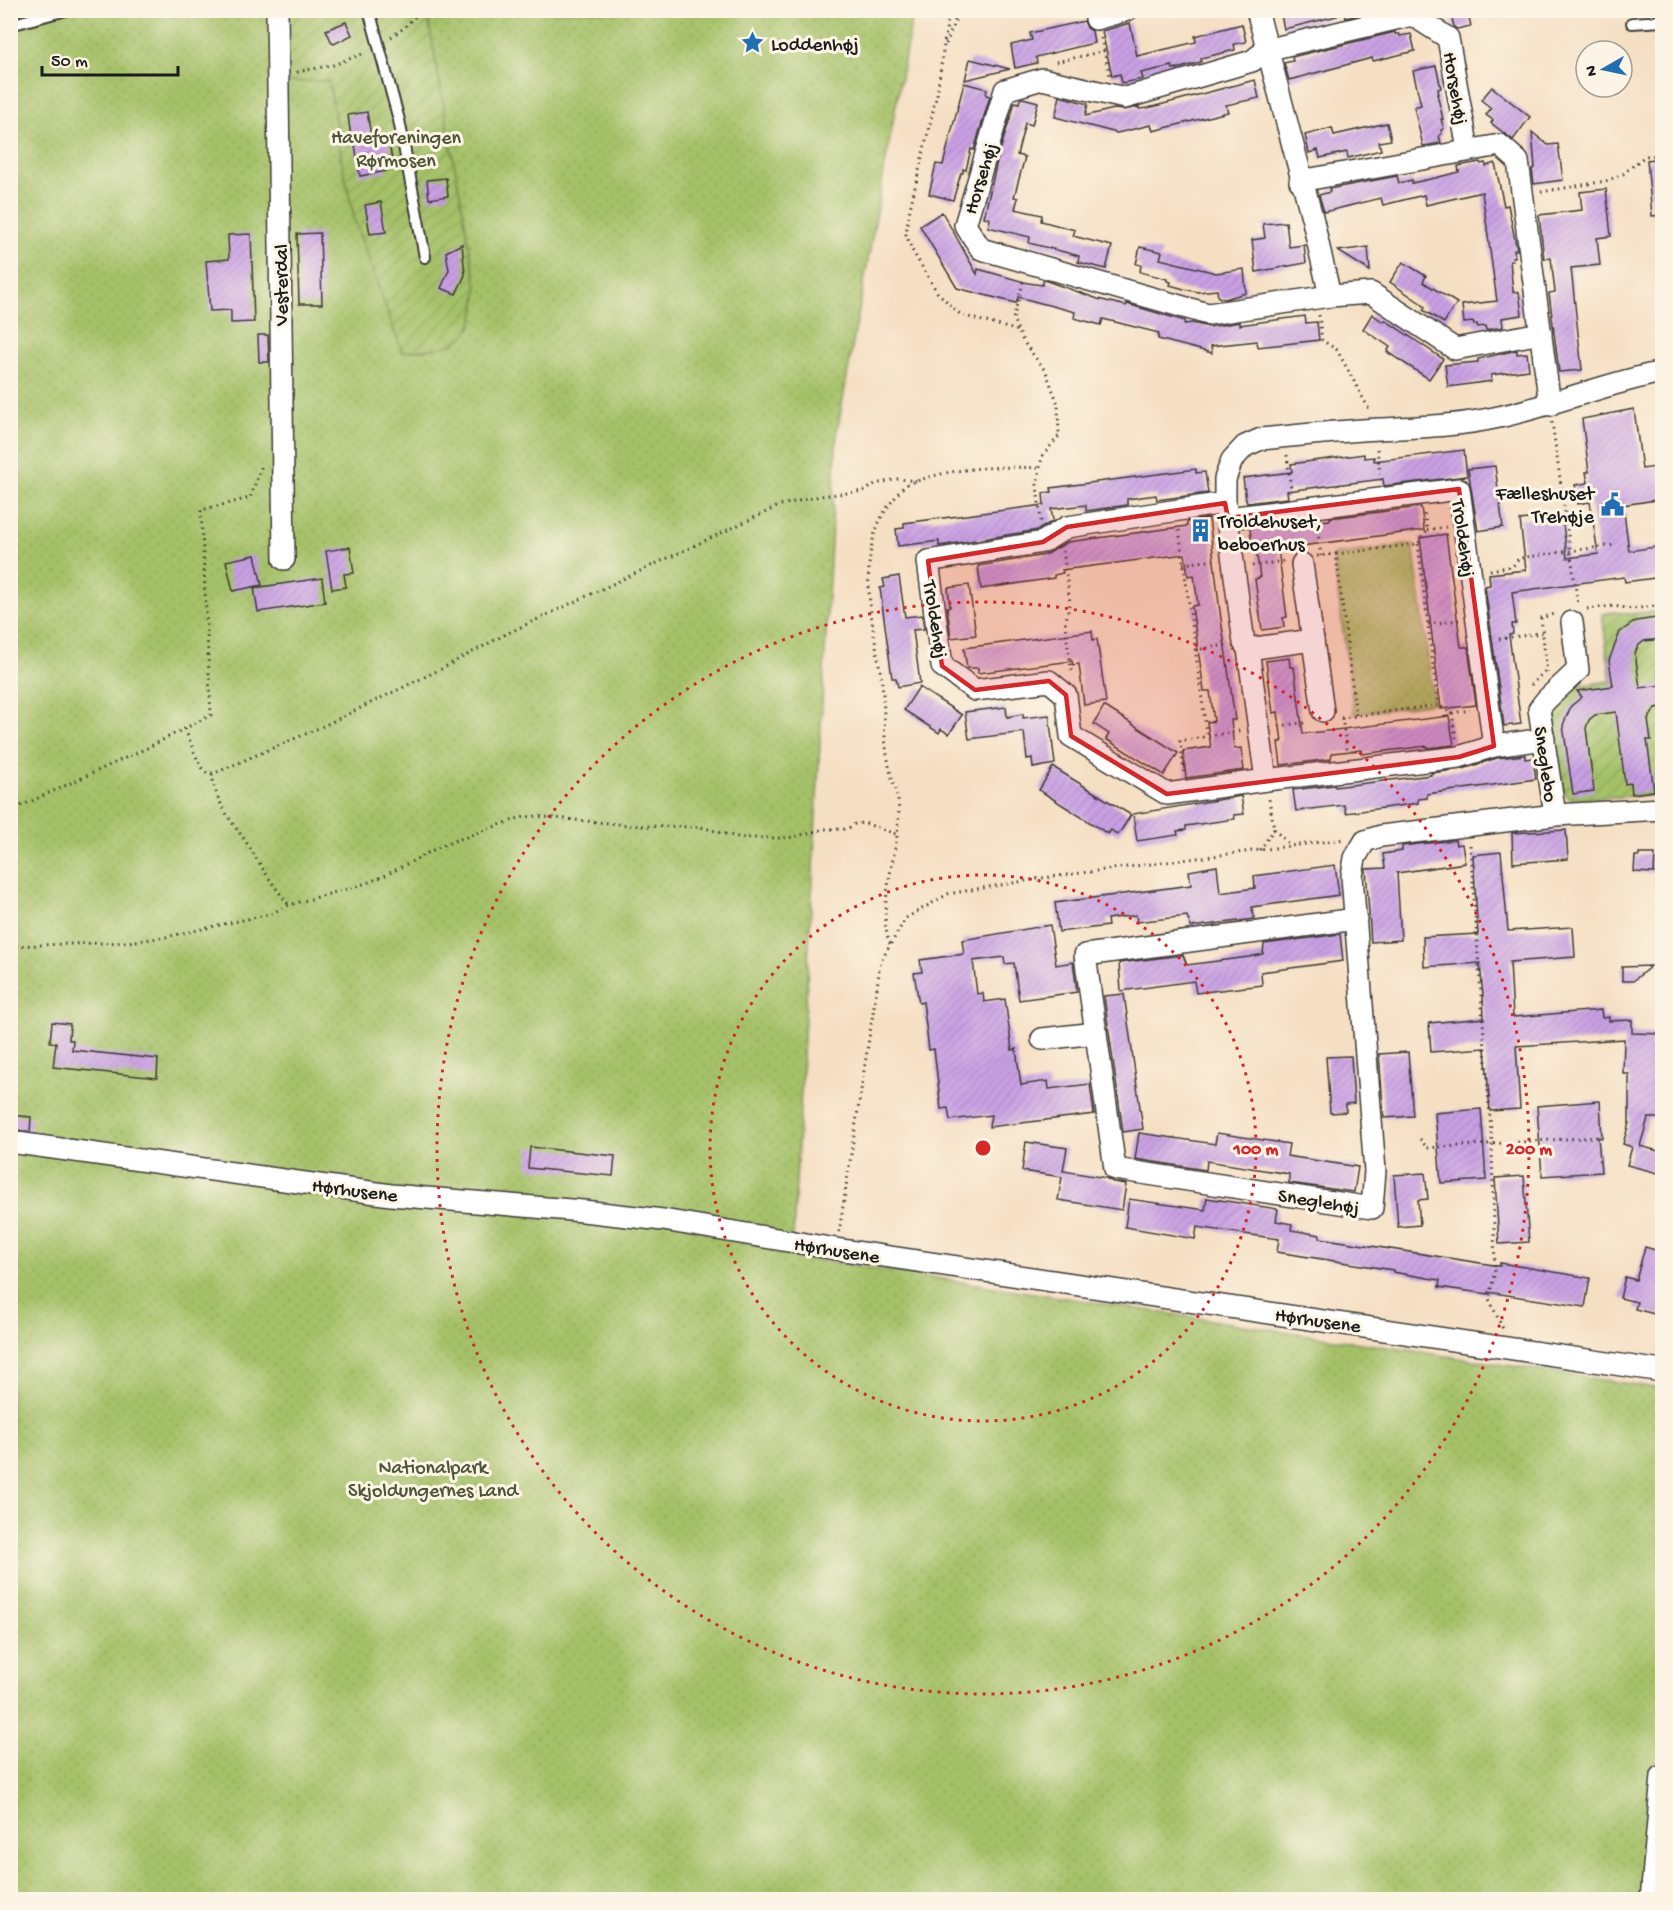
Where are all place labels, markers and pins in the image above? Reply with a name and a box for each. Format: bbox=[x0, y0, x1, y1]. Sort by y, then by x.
place icon: Loddenhøj bbox=[740, 30, 766, 56]
place label: Loddenhøj bbox=[771, 35, 859, 58]
place label: Fælleshuset Trehøje bbox=[1495, 484, 1596, 530]
public building icon: Fælleshuset Trehøje bbox=[1599, 491, 1625, 517]
place label: Troldehuset, beboerhus bbox=[1217, 512, 1322, 558]
building icon: Troldehuset, beboerhus bbox=[1187, 518, 1213, 544]
centre of rings bbox=[973, 1138, 993, 1158]

